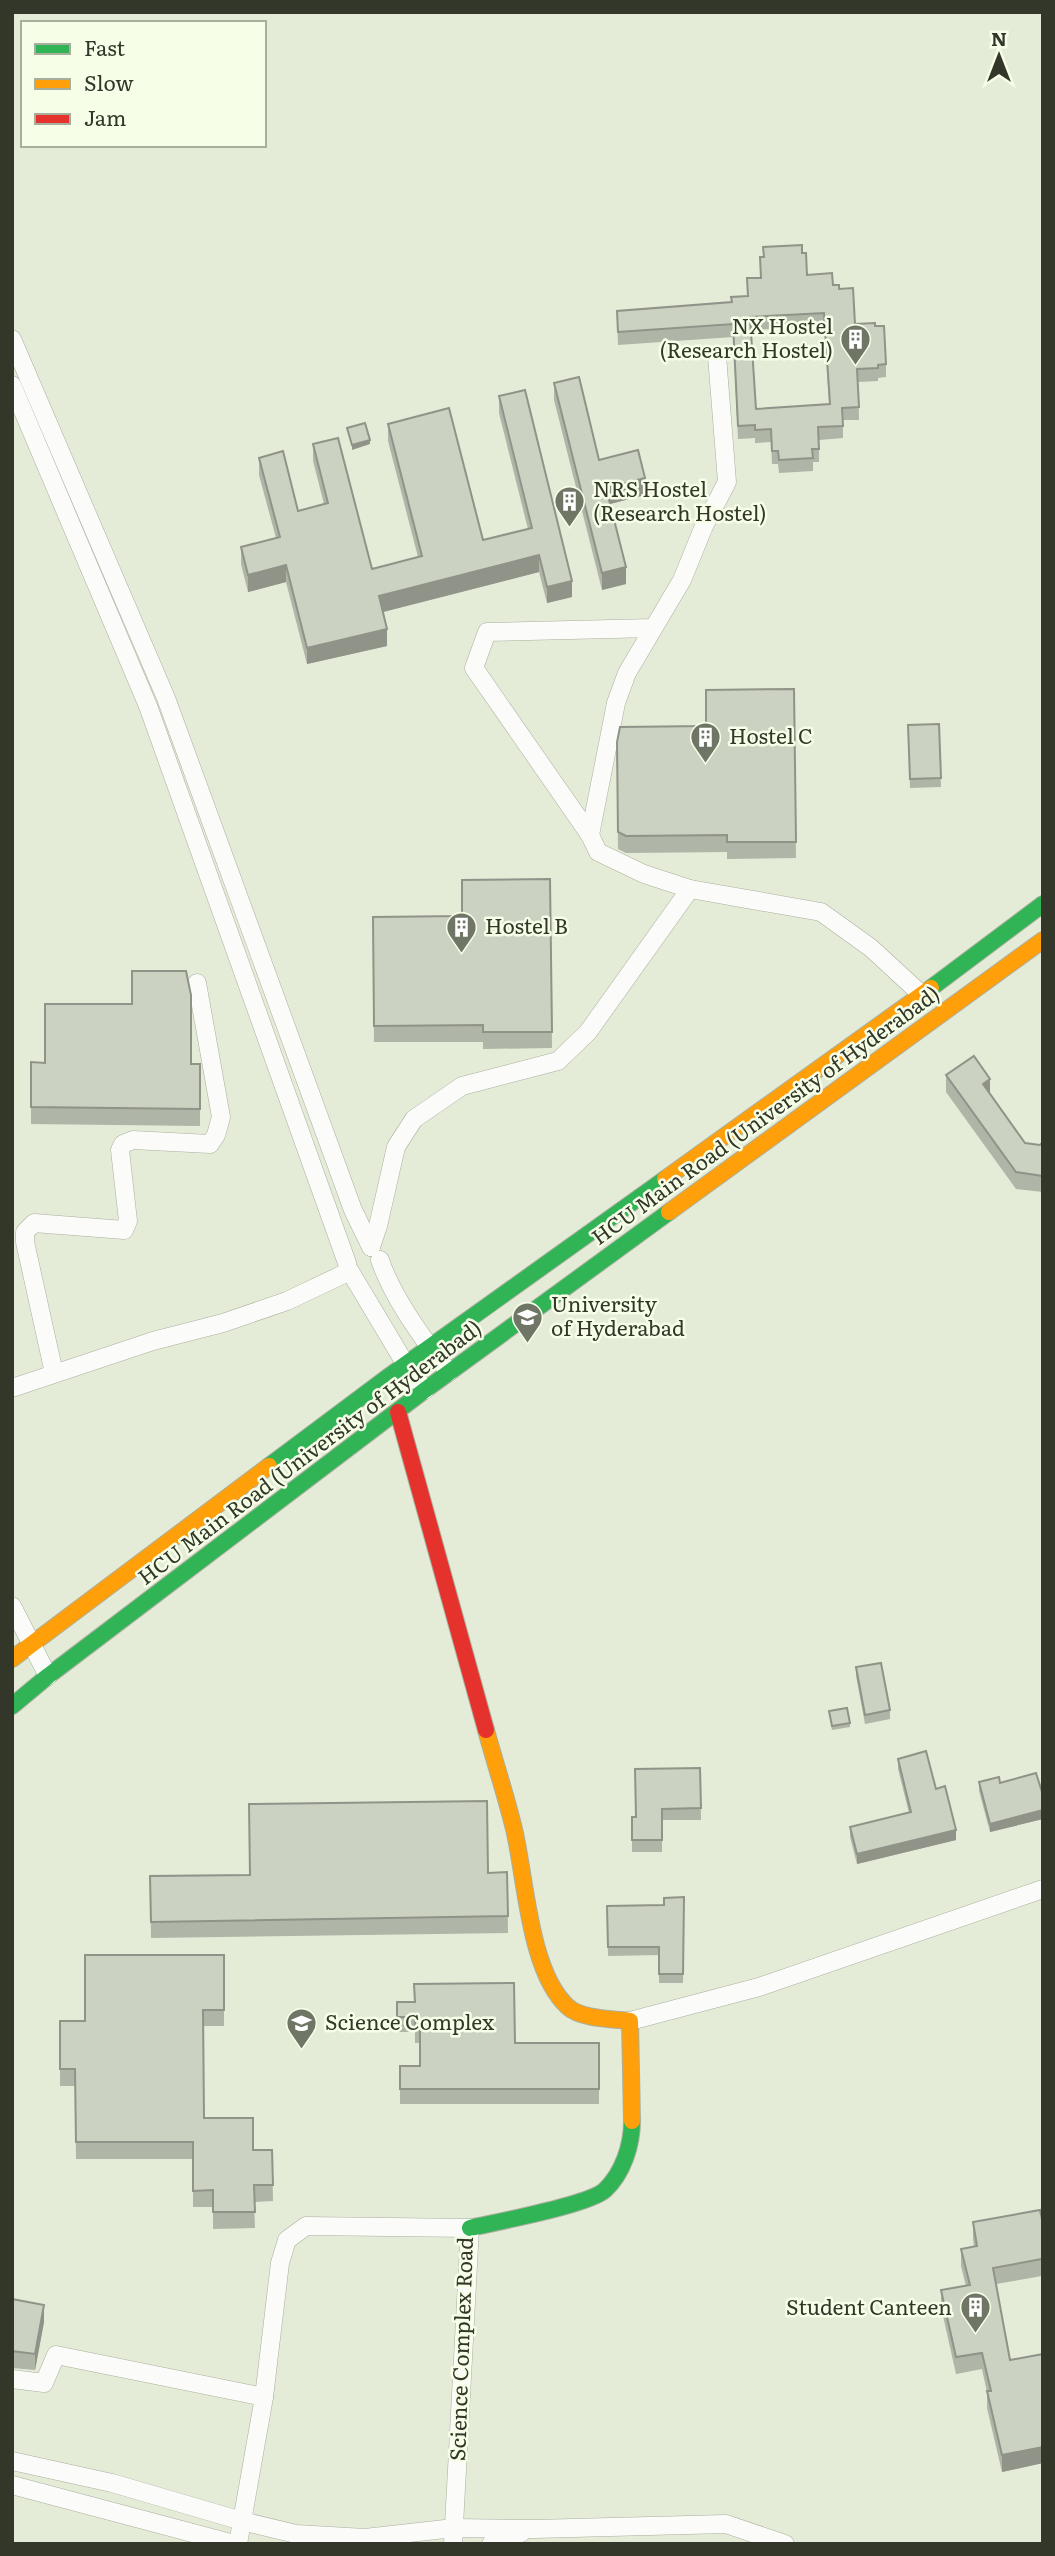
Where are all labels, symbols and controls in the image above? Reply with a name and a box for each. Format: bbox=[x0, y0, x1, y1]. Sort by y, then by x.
legend bbox=[21, 21, 266, 147]
north arrow bbox=[964, 21, 1034, 91]
text: N bbox=[991, 24, 1007, 52]
text: Fast bbox=[84, 31, 125, 62]
text: Slow bbox=[84, 66, 134, 97]
text: Jam bbox=[84, 101, 126, 132]
place label: NX Hostel (Research Hostel) bbox=[660, 309, 833, 364]
building icon: NX Hostel (Research Hostel) bbox=[839, 322, 873, 366]
place label: NRS Hostel (Research Hostel) bbox=[593, 472, 766, 527]
building icon: NRS Hostel (Research Hostel) bbox=[553, 485, 587, 529]
place label: Hostel C bbox=[729, 719, 813, 750]
building icon: Hostel C bbox=[689, 720, 723, 764]
place label: Hostel B bbox=[485, 909, 568, 940]
building icon: Hostel B bbox=[445, 910, 479, 954]
street label: HCU Main Road (University of Hyderabad) bbox=[584, 977, 945, 1251]
place label: University of Hyderabad bbox=[551, 1287, 685, 1342]
school or university icon: University of Hyderabad bbox=[511, 1300, 545, 1344]
street label: HCU Main Road (University of Hyderabad) bbox=[130, 1311, 487, 1591]
place label: Science Complex bbox=[325, 2005, 494, 2036]
school or university icon: Science Complex bbox=[285, 2006, 319, 2050]
street label: Science Complex Road bbox=[440, 2236, 479, 2462]
place label: Student Canteen bbox=[786, 2290, 952, 2321]
building icon: Student Canteen bbox=[958, 2291, 992, 2335]

